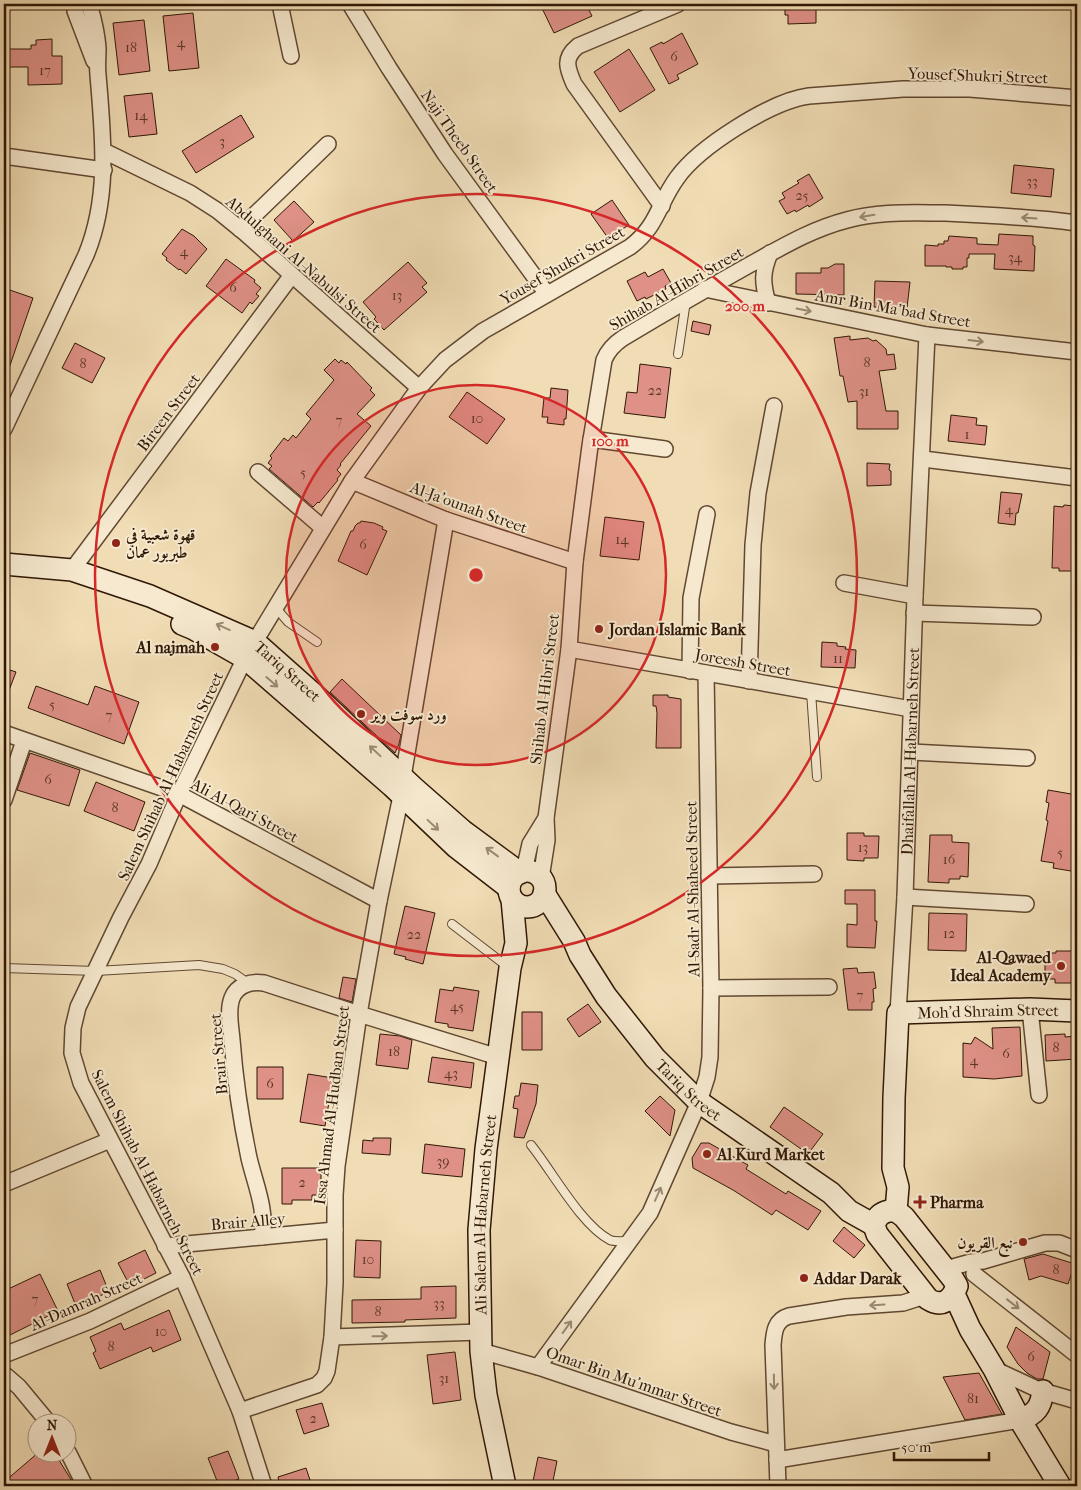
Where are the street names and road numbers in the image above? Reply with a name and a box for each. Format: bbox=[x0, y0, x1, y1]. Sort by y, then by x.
street label: Yousef Shukri Street bbox=[906, 64, 1049, 87]
street label: Naji Theeb Street bbox=[417, 86, 502, 197]
street label: Abdulghani Al-Nabulsi Street bbox=[221, 191, 385, 337]
street label: Yousef Shukri Street bbox=[496, 222, 628, 309]
street label: Shihab Al-Hibri Street bbox=[606, 242, 747, 335]
street label: Amr Bin Ma’bad Street bbox=[813, 285, 972, 332]
street label: Bireen Street bbox=[133, 369, 204, 455]
street label: Al-Ja’ounah Street bbox=[407, 477, 530, 538]
street label: Shihab Al-Hibri Street bbox=[526, 612, 563, 766]
street label: Tariq Street bbox=[250, 637, 325, 706]
street label: Joreesh Street bbox=[692, 644, 792, 680]
street label: Dhaifallah Al-Habarneh Street bbox=[897, 647, 923, 856]
street label: Salem Shihab Al-Habarneh Street bbox=[114, 669, 227, 884]
street label: Ali Al-Qari Street bbox=[187, 774, 302, 847]
street label: Al-Sadr Al-Shaheed Street bbox=[681, 800, 704, 978]
street label: Moh'd Shraim Street bbox=[917, 1000, 1060, 1022]
street label: Issa Ahmad Al-Hudban Street bbox=[310, 1004, 353, 1206]
street label: Brair Street bbox=[205, 1012, 232, 1096]
street label: Tariq Street bbox=[652, 1056, 725, 1125]
street label: Salem Shihab Al-Habarneh Street bbox=[87, 1066, 208, 1278]
street label: Ali Salem Al-Habarneh Street bbox=[470, 1113, 501, 1316]
street label: Brair Alley bbox=[210, 1209, 287, 1234]
street label: Al-Damrah Street bbox=[26, 1268, 145, 1335]
street label: Omar Bin Mu’mmar Street bbox=[543, 1342, 725, 1421]

